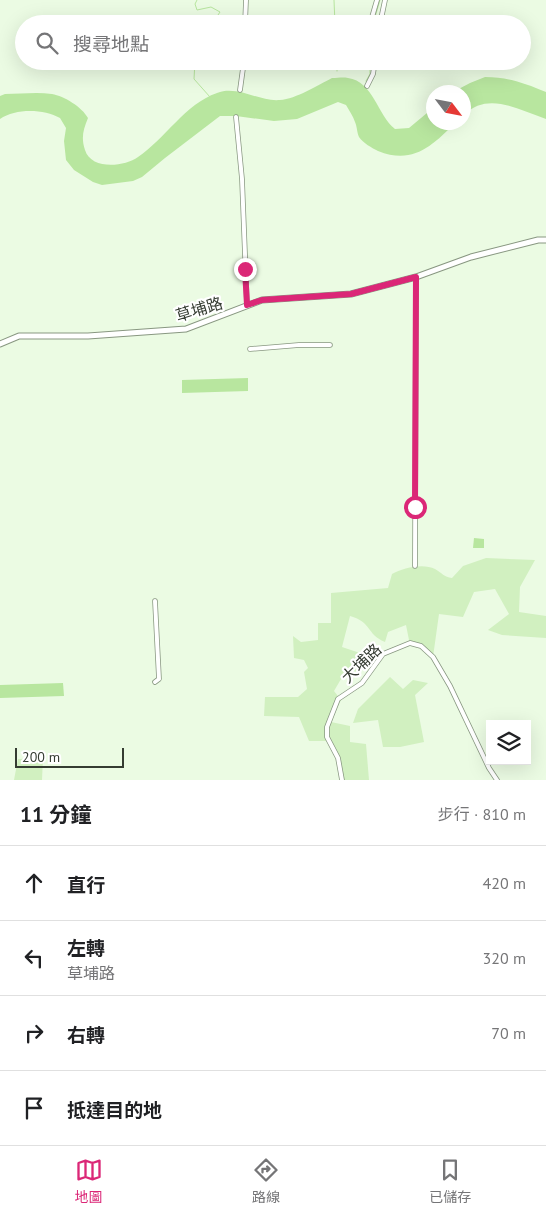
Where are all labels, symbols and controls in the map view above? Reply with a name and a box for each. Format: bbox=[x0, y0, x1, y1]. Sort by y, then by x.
search box bbox=[15, 15, 531, 70]
icon: search bbox=[33, 29, 61, 57]
text: 搜尋地點 bbox=[73, 32, 149, 56]
north arrow bbox=[426, 85, 471, 130]
route end bbox=[234, 258, 257, 281]
street label: 草埔路 bbox=[173, 292, 225, 326]
route start bbox=[404, 496, 427, 519]
street label: 大埔路 bbox=[337, 639, 385, 687]
map controls bbox=[486, 720, 531, 765]
button: layers bbox=[486, 720, 531, 765]
scale bar bbox=[15, 745, 124, 768]
text: 200 m bbox=[22, 748, 60, 766]
text: 11 分鐘 bbox=[20, 801, 91, 828]
text: 步行 · 810 m bbox=[438, 804, 526, 824]
icon: ahead bbox=[20, 869, 48, 897]
text: 直行 bbox=[67, 873, 105, 897]
text: 420 m bbox=[483, 873, 526, 893]
text: 左轉 bbox=[67, 936, 105, 960]
icon: left bbox=[20, 944, 48, 972]
text: 320 m bbox=[483, 948, 526, 968]
text: 草埔路 bbox=[67, 963, 115, 983]
icon: right bbox=[20, 1019, 48, 1047]
text: 右轉 bbox=[67, 1023, 105, 1047]
text: 70 m bbox=[491, 1023, 526, 1043]
icon: arrive bbox=[20, 1094, 48, 1122]
text: 抵達目的地 bbox=[67, 1098, 162, 1122]
tab: 地圖 bbox=[75, 1156, 103, 1206]
tab: 路線 bbox=[252, 1156, 280, 1206]
tab: 已儲存 bbox=[429, 1156, 471, 1206]

